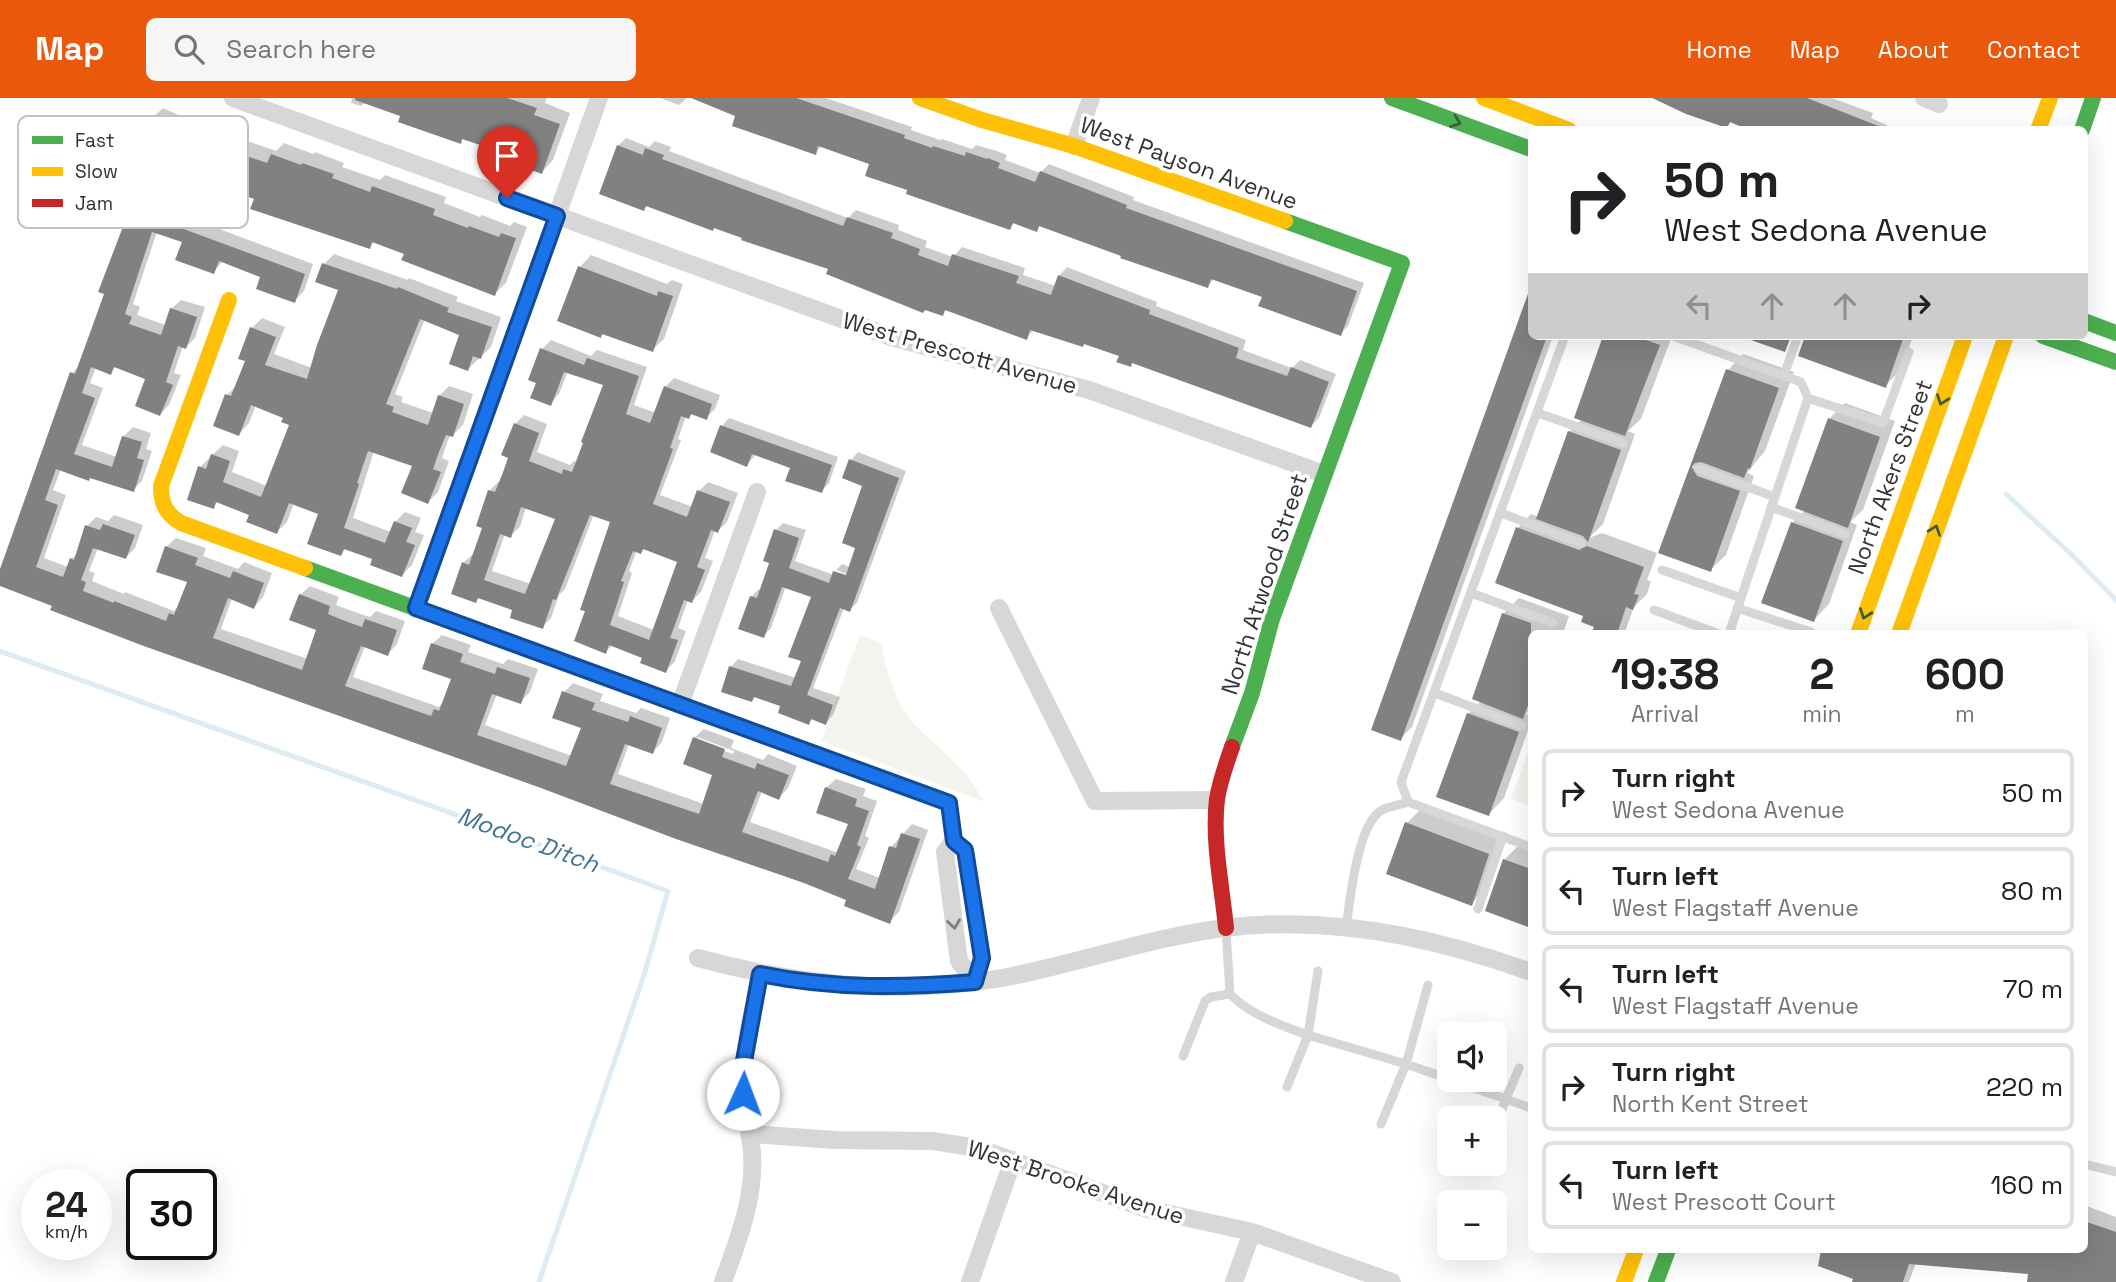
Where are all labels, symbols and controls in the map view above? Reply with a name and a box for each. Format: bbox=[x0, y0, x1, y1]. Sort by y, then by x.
search box bbox=[146, 18, 636, 81]
text: Map bbox=[35, 28, 104, 70]
icon: search bbox=[170, 30, 208, 68]
text: Search here bbox=[226, 32, 376, 66]
text: Home bbox=[1686, 34, 1752, 65]
text: Map bbox=[1790, 34, 1840, 65]
text: About bbox=[1878, 34, 1949, 65]
text: Contact bbox=[1987, 34, 2081, 65]
street label: West Payson Avenue bbox=[1076, 110, 1302, 216]
one-way arrow bbox=[1450, 113, 1462, 127]
legend bbox=[18, 116, 248, 228]
pin bbox=[477, 126, 537, 198]
text: Fast bbox=[75, 128, 115, 153]
icon: arrive bbox=[488, 137, 526, 175]
text: 50 m bbox=[1664, 149, 1779, 211]
icon: right bbox=[1549, 154, 1640, 245]
text: Slow bbox=[75, 159, 118, 184]
text: Jam bbox=[75, 191, 113, 216]
text: West Sedona Avenue bbox=[1664, 210, 1988, 250]
icon: left bbox=[1680, 287, 1718, 325]
icon: ahead bbox=[1753, 287, 1791, 325]
icon: ahead bbox=[1826, 287, 1864, 325]
icon: right bbox=[1899, 287, 1937, 325]
street label: West Prescott Avenue bbox=[839, 305, 1081, 401]
street label: North Akers Street bbox=[1841, 376, 1939, 578]
one-way arrow bbox=[1936, 394, 1950, 406]
street label: North Atwood Street bbox=[1214, 470, 1314, 698]
one-way arrow bbox=[1927, 524, 1941, 536]
one-way arrow bbox=[1859, 608, 1873, 620]
text: 19:38 bbox=[1611, 648, 1719, 701]
text: 2 bbox=[1809, 648, 1834, 701]
text: 600 bbox=[1925, 648, 2005, 701]
text: Arrival bbox=[1631, 699, 1699, 729]
text: min bbox=[1802, 699, 1842, 729]
text: m bbox=[1955, 699, 1975, 729]
text: Turn right bbox=[1612, 761, 1736, 795]
icon: right bbox=[1553, 774, 1591, 812]
text: 50 m bbox=[2002, 776, 2063, 810]
text: West Sedona Avenue bbox=[1612, 795, 1845, 825]
water label: Modoc Ditch bbox=[453, 800, 604, 880]
text: Turn left bbox=[1612, 859, 1719, 893]
icon: left bbox=[1553, 872, 1591, 910]
text: 80 m bbox=[2001, 874, 2063, 908]
text: West Flagstaff Avenue bbox=[1612, 893, 1859, 923]
one-way arrow bbox=[946, 918, 961, 930]
text: Turn left bbox=[1612, 957, 1719, 991]
icon: left bbox=[1553, 970, 1591, 1008]
text: 70 m bbox=[2003, 972, 2063, 1006]
text: West Flagstaff Avenue bbox=[1612, 991, 1859, 1021]
map controls bbox=[1437, 1022, 1507, 1260]
button: sound bbox=[1437, 1022, 1507, 1092]
text: Turn right bbox=[1612, 1055, 1736, 1089]
position arrow bbox=[706, 1057, 780, 1131]
icon: right bbox=[1553, 1068, 1591, 1106]
text: 220 m bbox=[1986, 1070, 2063, 1104]
text: North Kent Street bbox=[1612, 1089, 1808, 1119]
button: + bbox=[1437, 1106, 1507, 1176]
street label: West Brooke Avenue bbox=[964, 1133, 1188, 1231]
text: Turn left bbox=[1612, 1153, 1719, 1187]
icon: left bbox=[1553, 1166, 1591, 1204]
text: 160 m bbox=[1991, 1168, 2063, 1202]
speed limit sign: 30 bbox=[126, 1169, 217, 1260]
text: 24 bbox=[45, 1183, 88, 1227]
text: West Prescott Court bbox=[1612, 1187, 1836, 1217]
button: − bbox=[1437, 1190, 1507, 1260]
text: km/h bbox=[45, 1220, 88, 1243]

